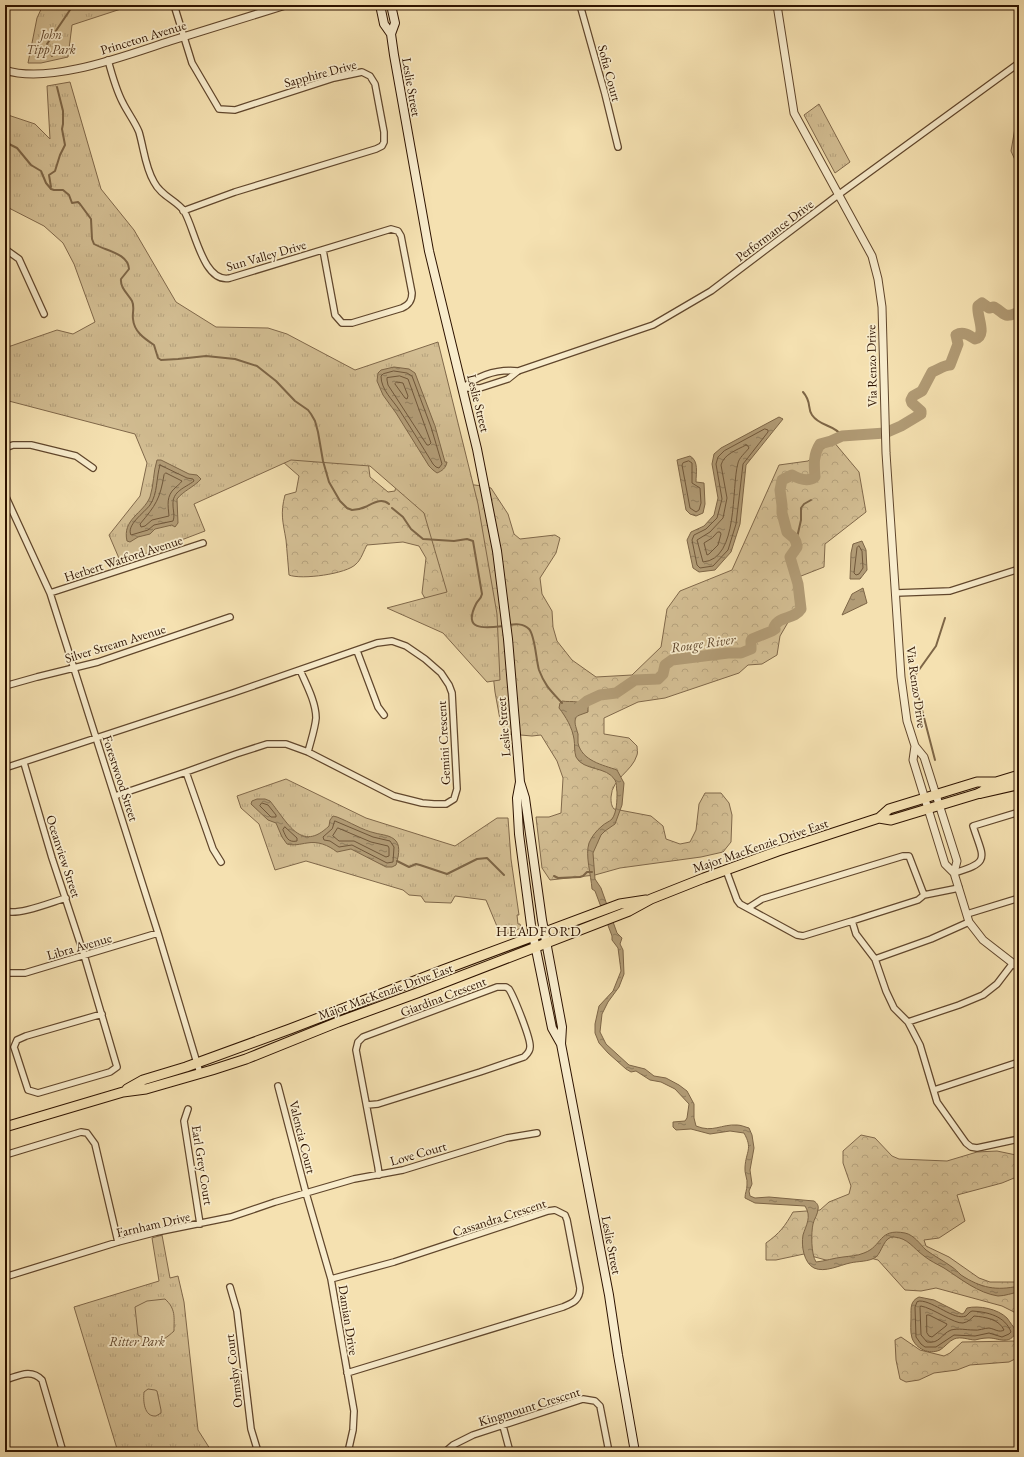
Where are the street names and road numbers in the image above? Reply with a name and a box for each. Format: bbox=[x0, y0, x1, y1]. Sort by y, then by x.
street label: Princeton Avenue bbox=[98, 16, 188, 59]
street label: Sofia Court bbox=[594, 43, 625, 103]
street label: Sapphire Drive bbox=[282, 56, 358, 91]
street label: Leslie Street bbox=[398, 56, 425, 118]
street label: Performance Drive bbox=[732, 196, 817, 265]
street label: Sun Valley Drive bbox=[224, 236, 308, 275]
street label: Via Renzo Drive bbox=[862, 325, 881, 407]
street label: Leslie Street bbox=[463, 372, 494, 434]
street label: Herbert Watford Avenue bbox=[62, 531, 185, 586]
street label: Silver Stream Avenue bbox=[63, 620, 168, 667]
street label: Via Renzo Drive bbox=[902, 645, 931, 729]
street label: Leslie Street bbox=[492, 697, 515, 757]
street label: Gemini Crescent bbox=[433, 700, 454, 786]
street label: Forestwood Street bbox=[99, 733, 142, 823]
street label: Oceanview Street bbox=[42, 813, 85, 900]
street label: Major MacKenzie Drive East bbox=[690, 814, 830, 877]
street label: Libra Avenue bbox=[45, 929, 114, 964]
street label: Major MacKenzie Drive East bbox=[315, 959, 455, 1024]
street label: Giardina Crescent bbox=[398, 972, 488, 1021]
street label: Valencia Court bbox=[285, 1099, 320, 1176]
street label: Earl Grey Court bbox=[188, 1124, 217, 1206]
street label: Love Court bbox=[388, 1137, 448, 1170]
street label: Cassandra Crescent bbox=[450, 1194, 548, 1241]
street label: Farnham Drive bbox=[115, 1208, 192, 1241]
street label: Leslie Street bbox=[597, 1214, 626, 1276]
street label: Damian Drive bbox=[335, 1284, 362, 1356]
street label: Ormsby Court bbox=[221, 1333, 246, 1409]
street label: Kingmount Crescent bbox=[476, 1383, 582, 1430]

